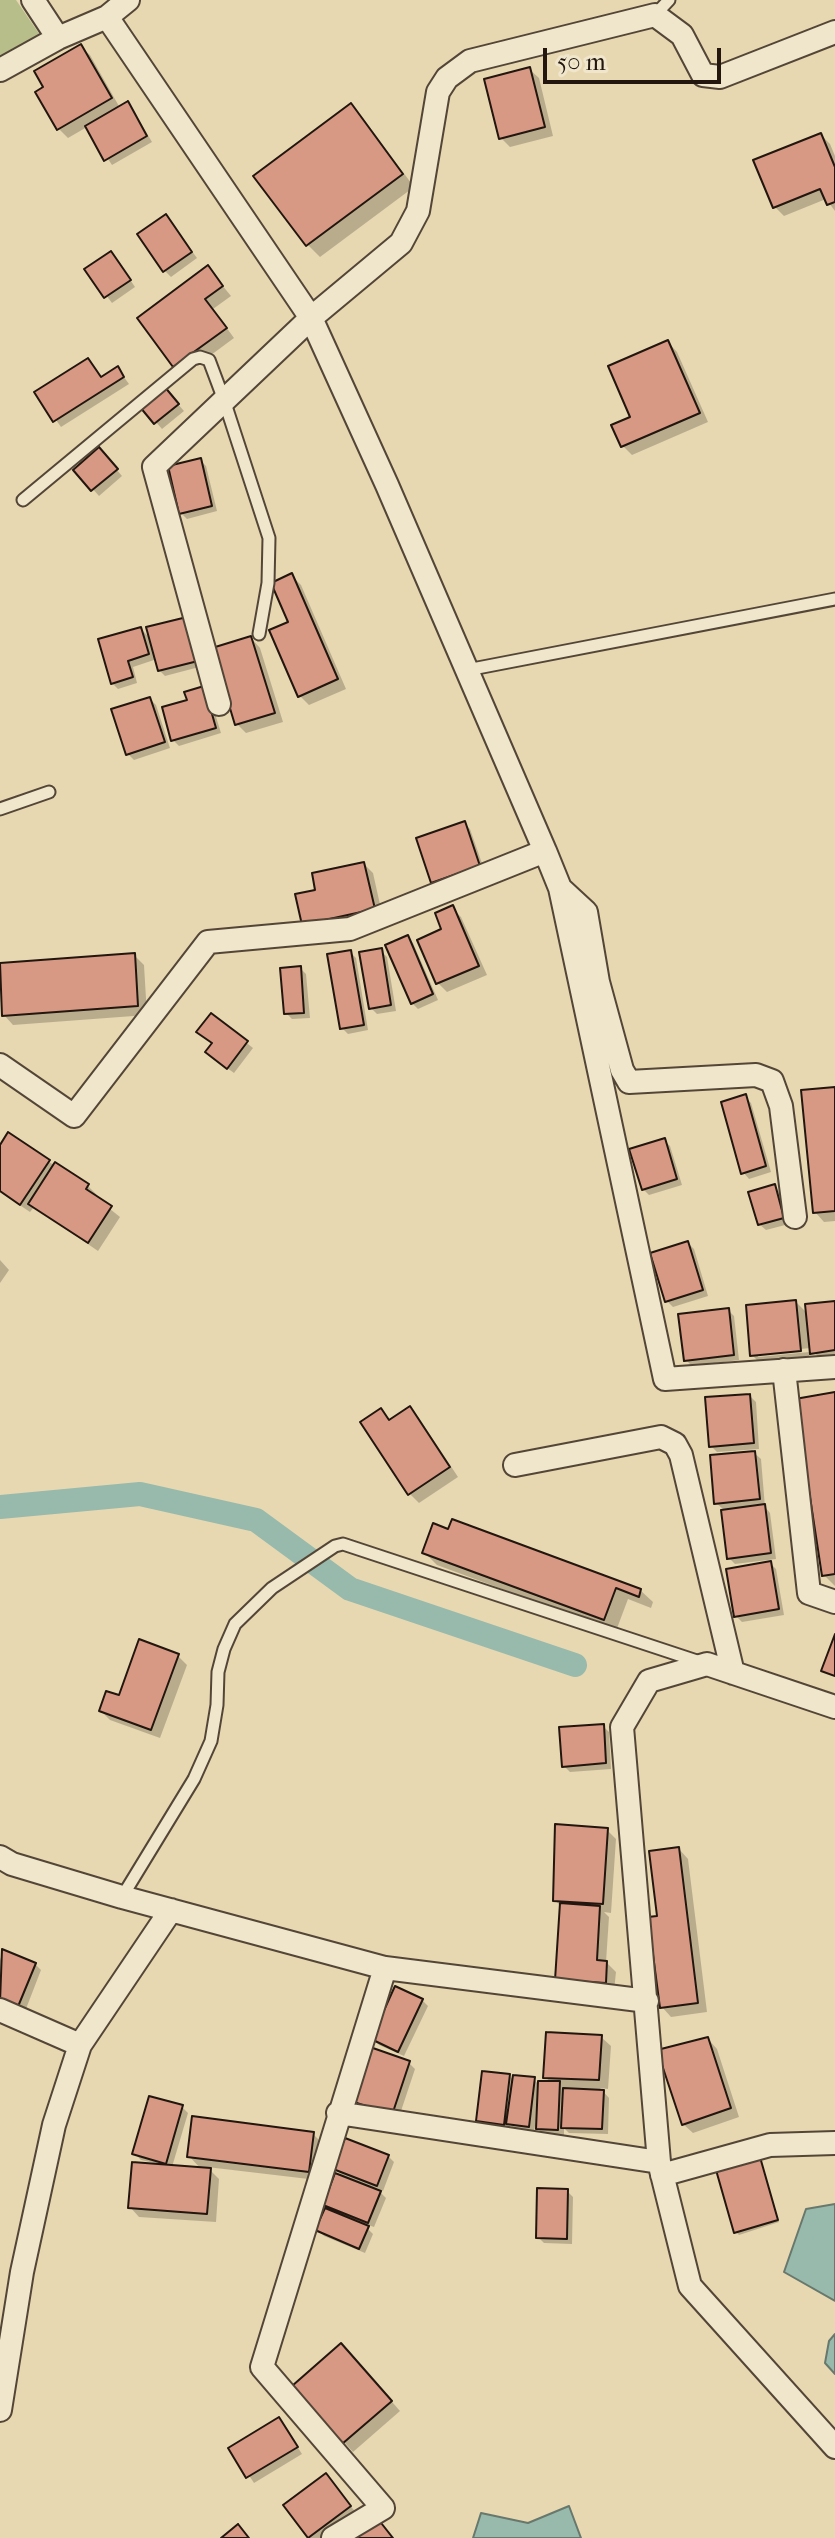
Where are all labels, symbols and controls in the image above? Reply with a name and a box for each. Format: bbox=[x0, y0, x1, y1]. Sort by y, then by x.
scale bar bbox=[547, 32, 725, 82]
text: 50 m bbox=[557, 48, 606, 76]

